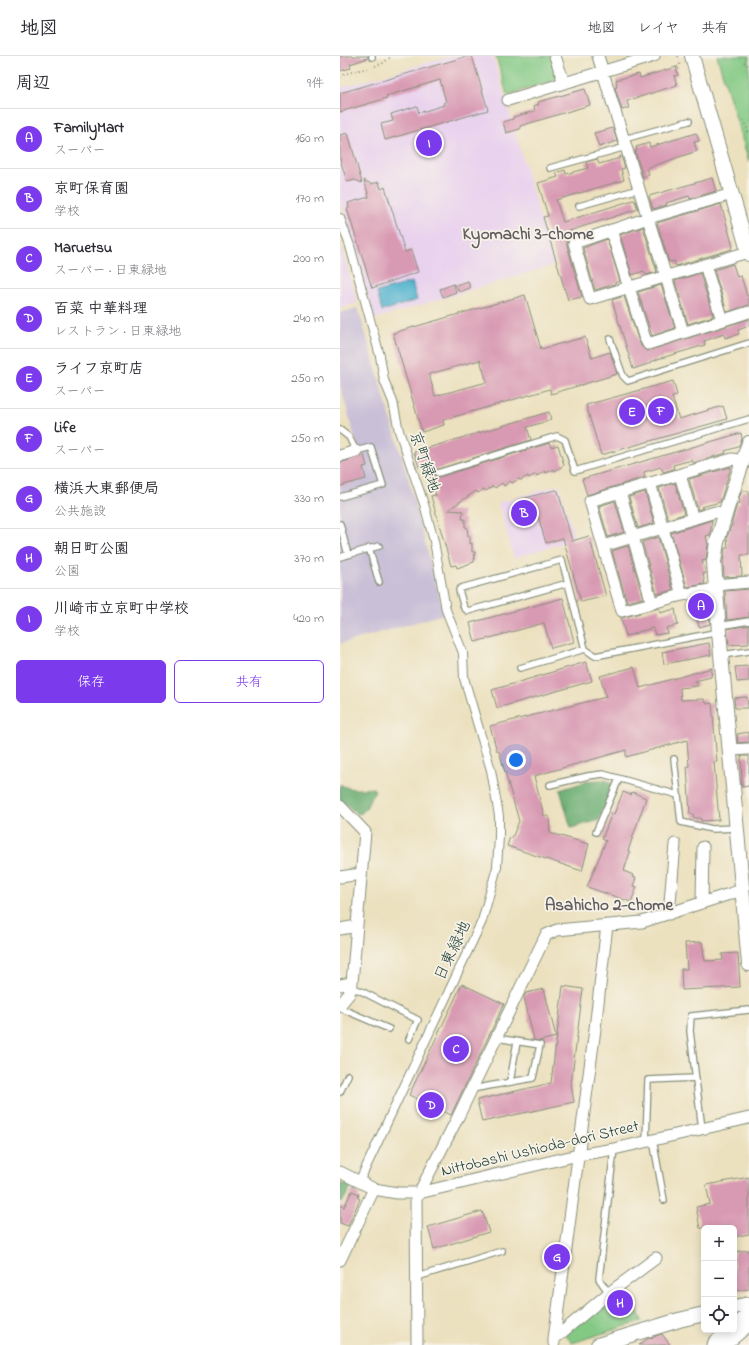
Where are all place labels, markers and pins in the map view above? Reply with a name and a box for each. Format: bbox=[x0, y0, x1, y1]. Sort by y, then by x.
pin: I bbox=[416, 128, 442, 158]
pin: F bbox=[648, 396, 674, 426]
pin: E bbox=[619, 397, 645, 427]
pin: B bbox=[511, 498, 537, 528]
pin: A bbox=[688, 591, 714, 621]
pin: C bbox=[443, 1034, 469, 1064]
pin: D bbox=[418, 1090, 444, 1120]
pin: G bbox=[544, 1242, 570, 1272]
pin: H bbox=[607, 1288, 633, 1318]

